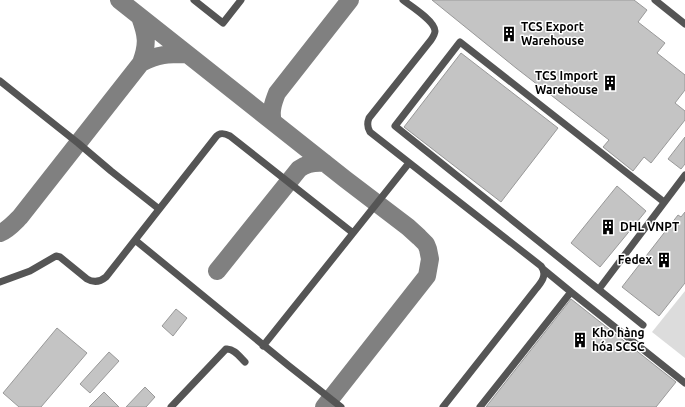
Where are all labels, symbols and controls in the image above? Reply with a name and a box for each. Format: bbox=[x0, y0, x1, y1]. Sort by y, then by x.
place label: TCS Export Warehouse bbox=[521, 20, 584, 47]
building icon: TCS Export Warehouse bbox=[500, 25, 518, 43]
place label: TCS Import Warehouse bbox=[535, 69, 598, 96]
building icon: TCS Import Warehouse bbox=[601, 74, 619, 92]
building icon: DHL VNPT bbox=[599, 218, 617, 236]
place label: DHL VNPT bbox=[620, 220, 679, 233]
building icon: Fedex bbox=[655, 251, 673, 269]
place label: Fedex bbox=[618, 253, 652, 266]
place label: Kho hàng hóa SCSC bbox=[592, 326, 645, 353]
building icon: Kho hàng hóa SCSC bbox=[571, 331, 589, 349]

